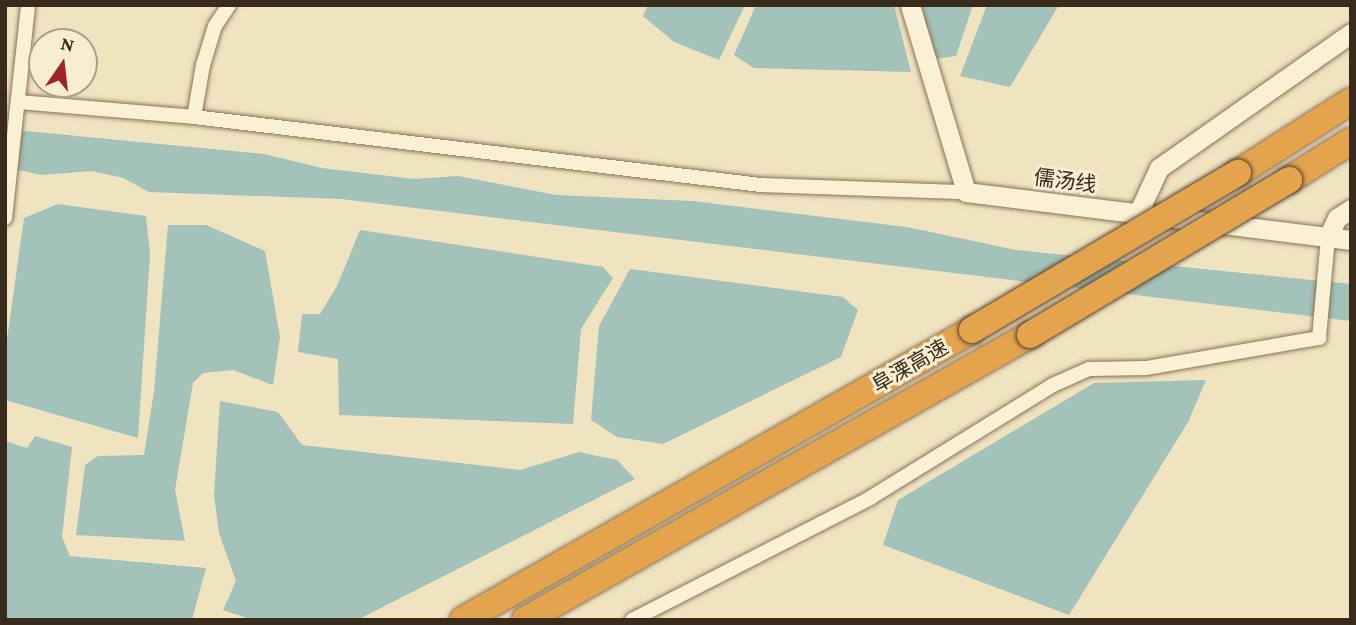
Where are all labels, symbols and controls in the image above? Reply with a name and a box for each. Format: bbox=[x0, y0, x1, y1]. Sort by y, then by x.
north arrow bbox=[28, 28, 98, 98]
text: N bbox=[59, 32, 77, 56]
street label: 儒汤线 bbox=[1032, 165, 1098, 197]
street label: 阜溧高速 bbox=[867, 334, 953, 398]

